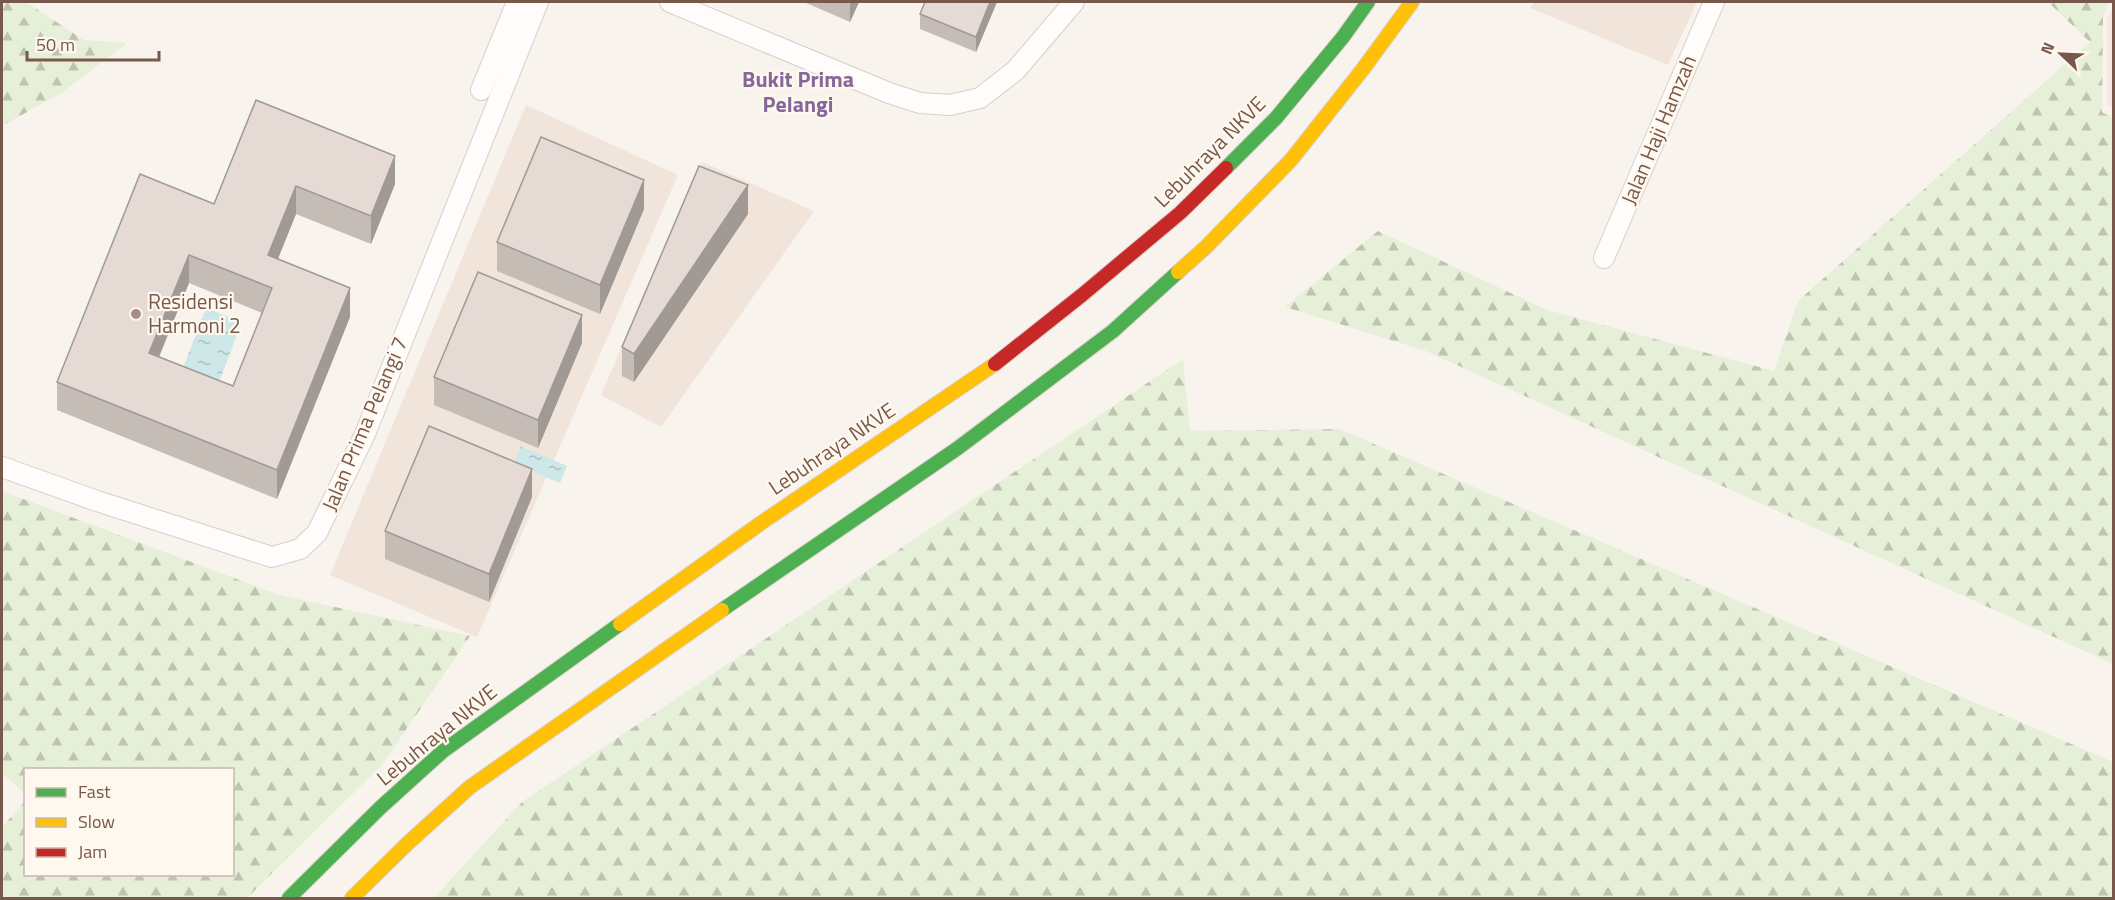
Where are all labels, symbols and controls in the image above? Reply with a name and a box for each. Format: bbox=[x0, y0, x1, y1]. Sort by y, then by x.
scale bar bbox=[27, 24, 159, 62]
north arrow bbox=[2031, 24, 2091, 84]
text: 50 m bbox=[36, 31, 75, 58]
text: N bbox=[2034, 38, 2060, 58]
street label: Jalan Haji Hamzah bbox=[1612, 50, 1704, 209]
district label: Bukit Prima Pelangi bbox=[742, 62, 854, 121]
street label: Lebuhraya NKVE bbox=[1146, 88, 1273, 215]
place label: Residensi Harmoni 2 bbox=[148, 285, 241, 341]
marker: Residensi Harmoni 2 bbox=[129, 307, 143, 321]
street label: Jalan Prima Pelangi 7 bbox=[313, 332, 415, 516]
street label: Lebuhraya NKVE bbox=[762, 394, 901, 502]
street label: Lebuhraya NKVE bbox=[369, 676, 503, 793]
legend bbox=[24, 768, 234, 876]
text: Fast bbox=[78, 778, 111, 805]
text: Slow bbox=[78, 808, 115, 835]
text: Jam bbox=[78, 838, 107, 865]

